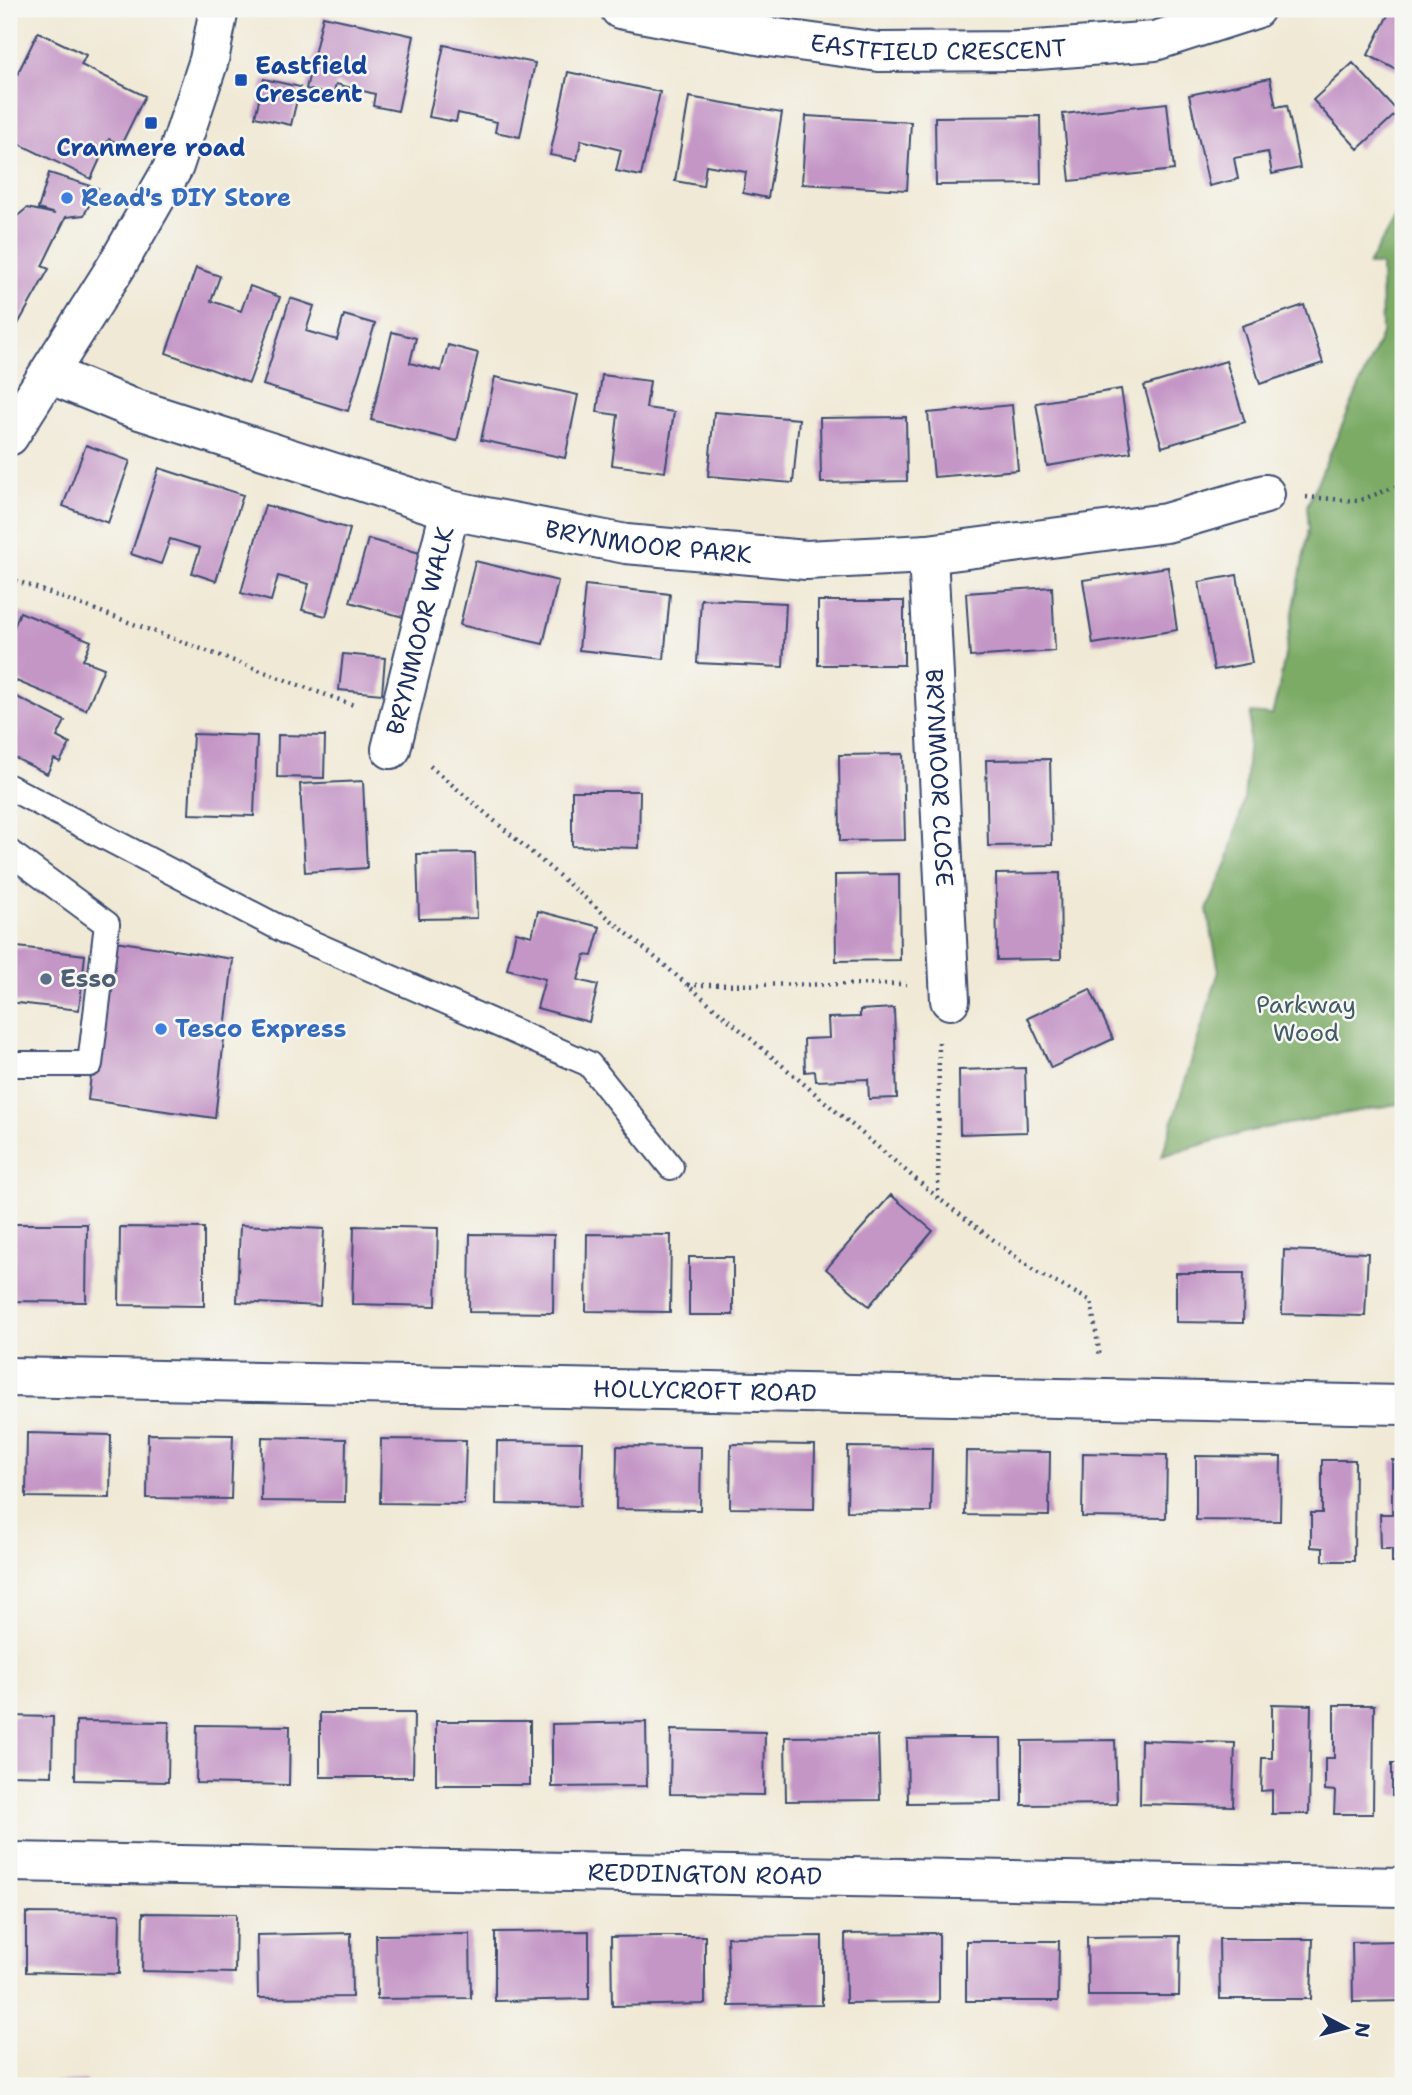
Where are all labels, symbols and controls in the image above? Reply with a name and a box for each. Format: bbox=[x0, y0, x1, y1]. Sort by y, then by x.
street label: EASTFIELD CRESCENT bbox=[808, 27, 1068, 68]
place label: Eastfield Crescent bbox=[255, 50, 368, 110]
marker: Eastfield Crescent bbox=[233, 72, 249, 88]
marker: Cranmere road bbox=[143, 115, 159, 131]
place label: Cranmere road bbox=[56, 132, 246, 164]
place label: Read's DIY Store bbox=[81, 182, 291, 214]
marker: Read's DIY Store bbox=[59, 190, 75, 206]
street label: BRYNMOOR PARK bbox=[542, 513, 754, 571]
street label: BRYNMOOR WALK bbox=[379, 522, 462, 738]
street label: BRYNMOOR CLOSE bbox=[918, 668, 960, 888]
place label: Esso bbox=[60, 963, 117, 995]
marker: Esso bbox=[38, 971, 54, 987]
park label: Parkway Wood bbox=[1256, 989, 1356, 1049]
place label: Tesco Express bbox=[175, 1013, 346, 1045]
marker: Tesco Express bbox=[153, 1021, 169, 1037]
street label: HOLLYCROFT ROAD bbox=[593, 1373, 817, 1409]
street label: REDDINGTON ROAD bbox=[587, 1856, 822, 1893]
north arrow bbox=[1310, 1994, 1380, 2064]
text: N bbox=[1349, 2021, 1376, 2039]

